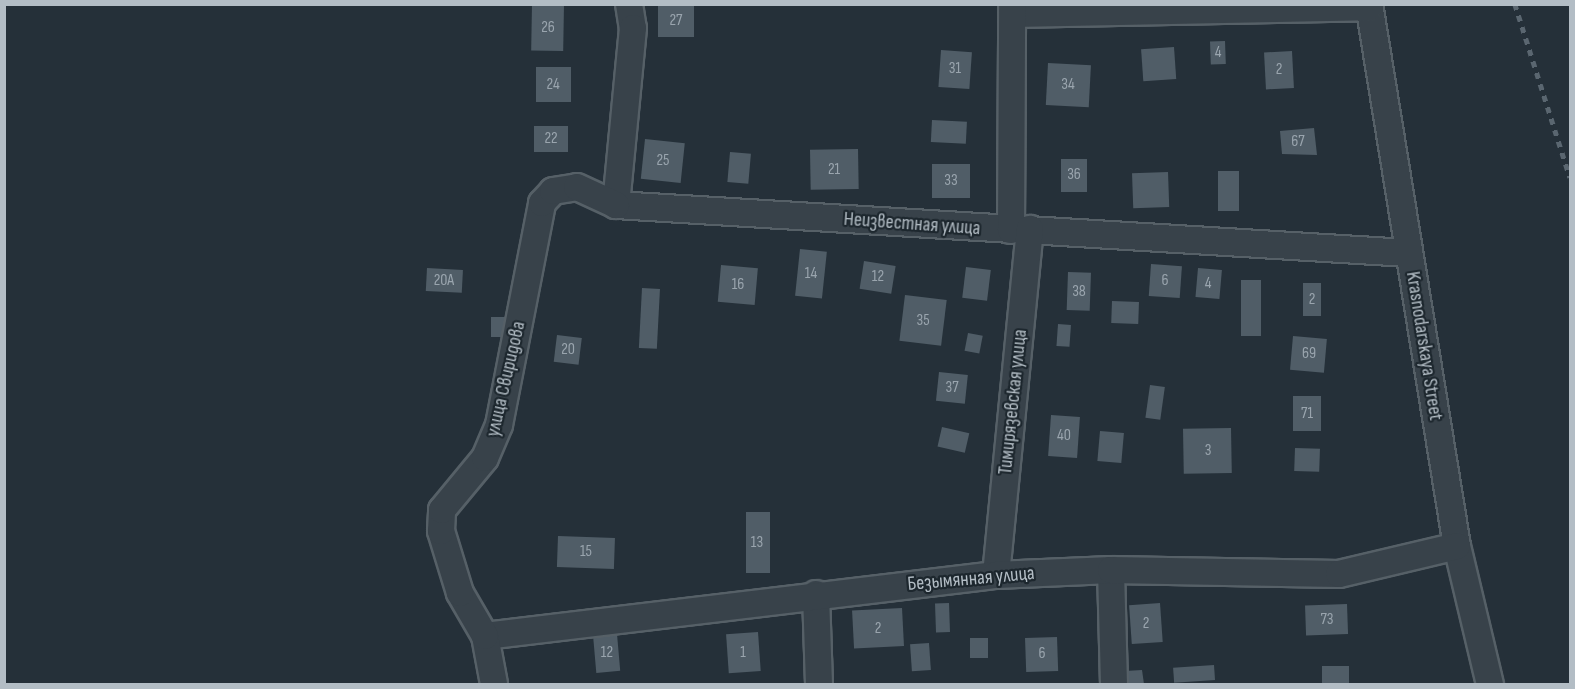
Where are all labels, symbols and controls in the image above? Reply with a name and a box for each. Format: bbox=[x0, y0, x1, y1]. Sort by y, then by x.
house number: 27 bbox=[669, 11, 683, 31]
house number: 26 bbox=[541, 18, 555, 38]
house number: 4 bbox=[1215, 43, 1221, 63]
house number: 31 bbox=[949, 59, 961, 79]
house number: 2 bbox=[1276, 60, 1282, 80]
house number: 24 bbox=[546, 75, 560, 95]
house number: 34 bbox=[1061, 75, 1075, 95]
house number: 22 bbox=[544, 129, 558, 149]
house number: 67 bbox=[1291, 132, 1305, 152]
house number: 25 bbox=[656, 151, 670, 171]
house number: 21 bbox=[828, 160, 840, 180]
house number: 36 bbox=[1067, 165, 1081, 185]
house number: 33 bbox=[944, 171, 958, 191]
street label: Неизвестная улица bbox=[843, 207, 981, 241]
house number: 14 bbox=[805, 264, 817, 284]
house number: 12 bbox=[872, 267, 884, 287]
street label: Krasnodarskaya Street bbox=[1400, 270, 1448, 422]
house number: 20А bbox=[434, 271, 454, 291]
house number: 6 bbox=[1161, 271, 1169, 291]
house number: 4 bbox=[1205, 274, 1211, 294]
house number: 16 bbox=[732, 275, 744, 295]
house number: 38 bbox=[1072, 282, 1086, 302]
house number: 2 bbox=[1309, 290, 1315, 310]
house number: 35 bbox=[916, 311, 930, 331]
street label: улица Свиридова bbox=[481, 319, 531, 439]
street label: Тимирязевская улица bbox=[993, 328, 1033, 476]
house number: 20 bbox=[561, 340, 575, 360]
house number: 69 bbox=[1302, 344, 1316, 364]
house number: 37 bbox=[945, 378, 959, 398]
house number: 71 bbox=[1301, 404, 1313, 424]
house number: 40 bbox=[1057, 426, 1071, 446]
house number: 3 bbox=[1205, 441, 1211, 461]
house number: 13 bbox=[751, 533, 763, 553]
house number: 15 bbox=[580, 542, 592, 562]
street label: Безымянная улица bbox=[906, 561, 1036, 597]
house number: 73 bbox=[1320, 610, 1334, 630]
house number: 2 bbox=[1143, 614, 1149, 634]
house number: 2 bbox=[875, 619, 881, 639]
house number: 12 bbox=[601, 643, 613, 663]
house number: 1 bbox=[740, 643, 746, 663]
house number: 6 bbox=[1038, 644, 1046, 664]

